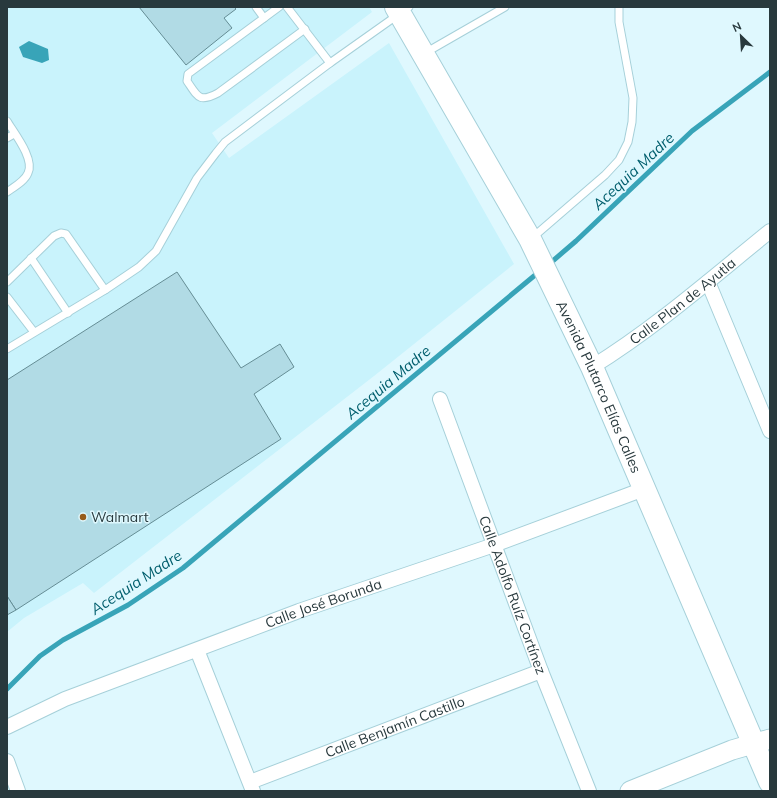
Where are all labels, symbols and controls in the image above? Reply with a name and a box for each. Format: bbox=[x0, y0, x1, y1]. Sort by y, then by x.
north arrow bbox=[721, 16, 761, 56]
text: N bbox=[730, 19, 743, 35]
water label: Acequia Madre bbox=[587, 128, 678, 214]
street label: Calle Plan de Ayutla bbox=[626, 254, 739, 348]
street label: Avenida Plutarco Elías Calles bbox=[552, 298, 645, 476]
water label: Acequia Madre bbox=[341, 341, 434, 424]
place label: Walmart bbox=[91, 508, 149, 526]
marker: Walmart bbox=[78, 512, 88, 522]
street label: Calle Adolfo Ruíz Cortínez bbox=[475, 513, 550, 677]
water label: Acequia Madre bbox=[86, 545, 185, 619]
street label: Calle José Borunda bbox=[263, 575, 384, 632]
street label: Calle Benjamín Castillo bbox=[322, 692, 467, 762]

